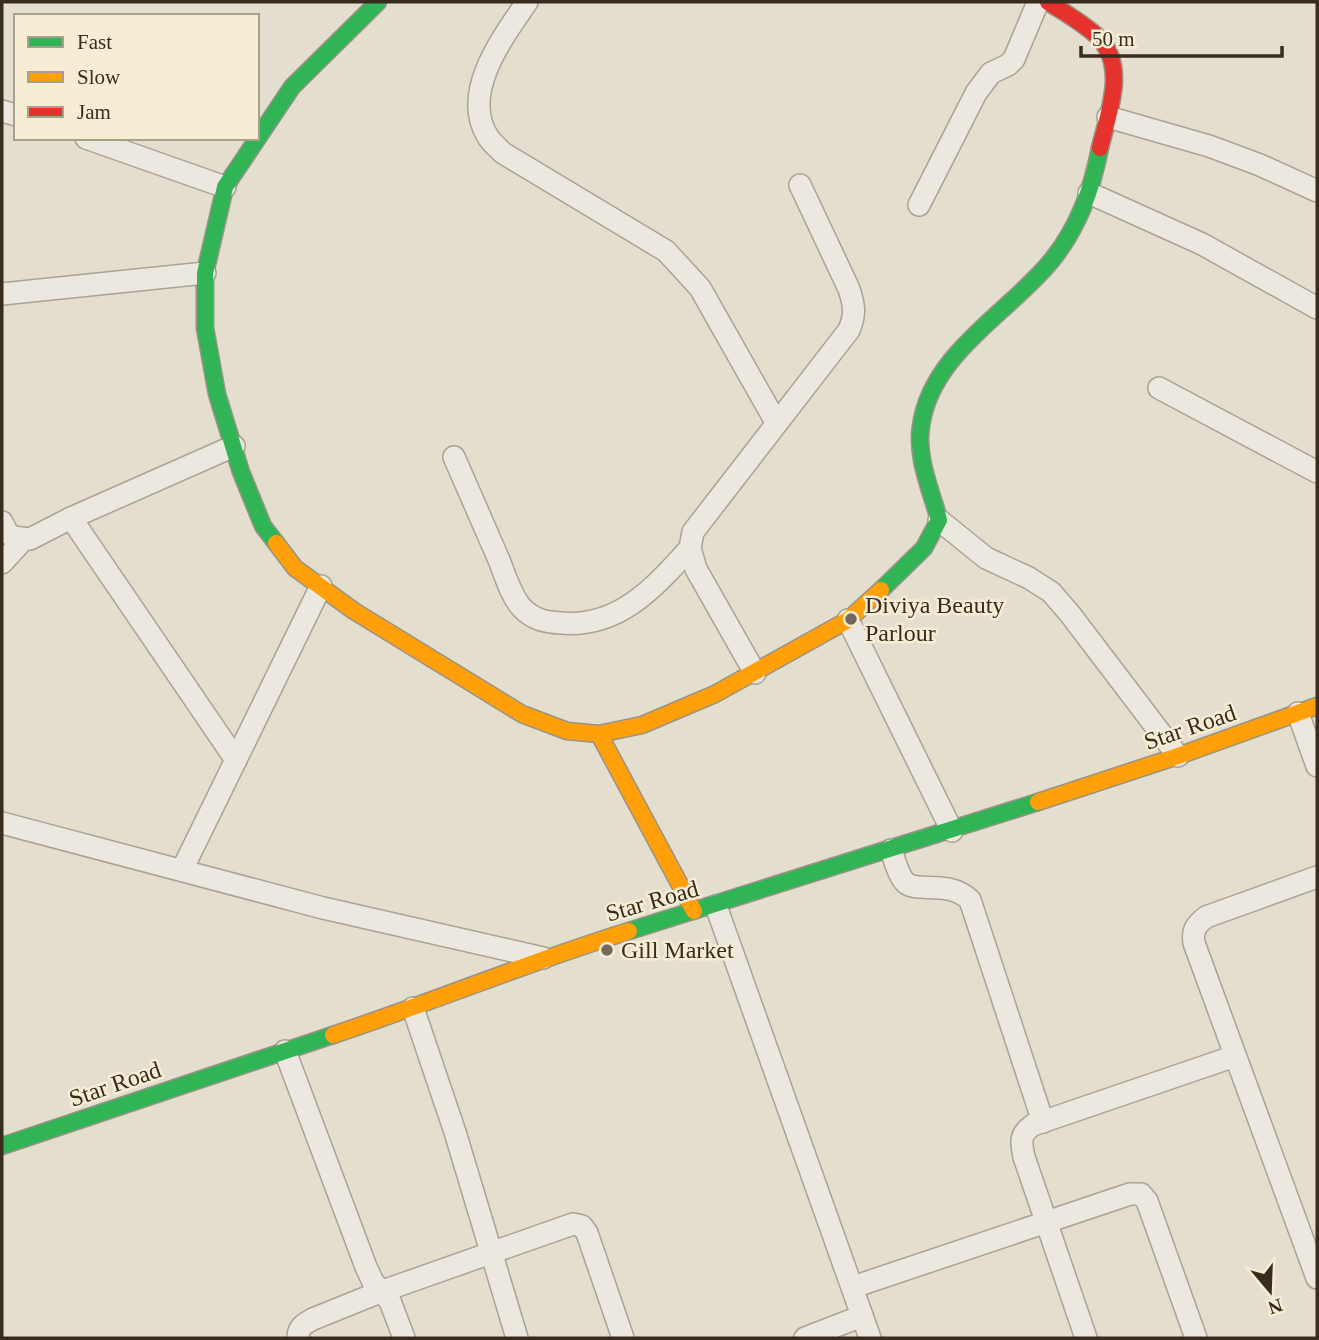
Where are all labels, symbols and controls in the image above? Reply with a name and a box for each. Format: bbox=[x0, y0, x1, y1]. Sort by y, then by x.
legend bbox=[14, 14, 259, 140]
scale bar bbox=[1081, 14, 1282, 58]
text: 50 m bbox=[1092, 27, 1135, 51]
text: Fast bbox=[77, 30, 112, 54]
text: Slow bbox=[77, 65, 121, 89]
text: Jam bbox=[77, 100, 111, 124]
place label: Diviya Beauty Parlour bbox=[865, 592, 1004, 646]
marker: Diviya Beauty Parlour bbox=[843, 611, 859, 627]
street label: Star Road bbox=[1141, 699, 1239, 755]
street label: Star Road bbox=[603, 875, 701, 927]
place label: Gill Market bbox=[621, 937, 734, 963]
marker: Gill Market bbox=[599, 942, 615, 958]
street label: Star Road bbox=[66, 1056, 164, 1112]
north arrow bbox=[1235, 1256, 1305, 1326]
text: N bbox=[1265, 1294, 1285, 1319]

